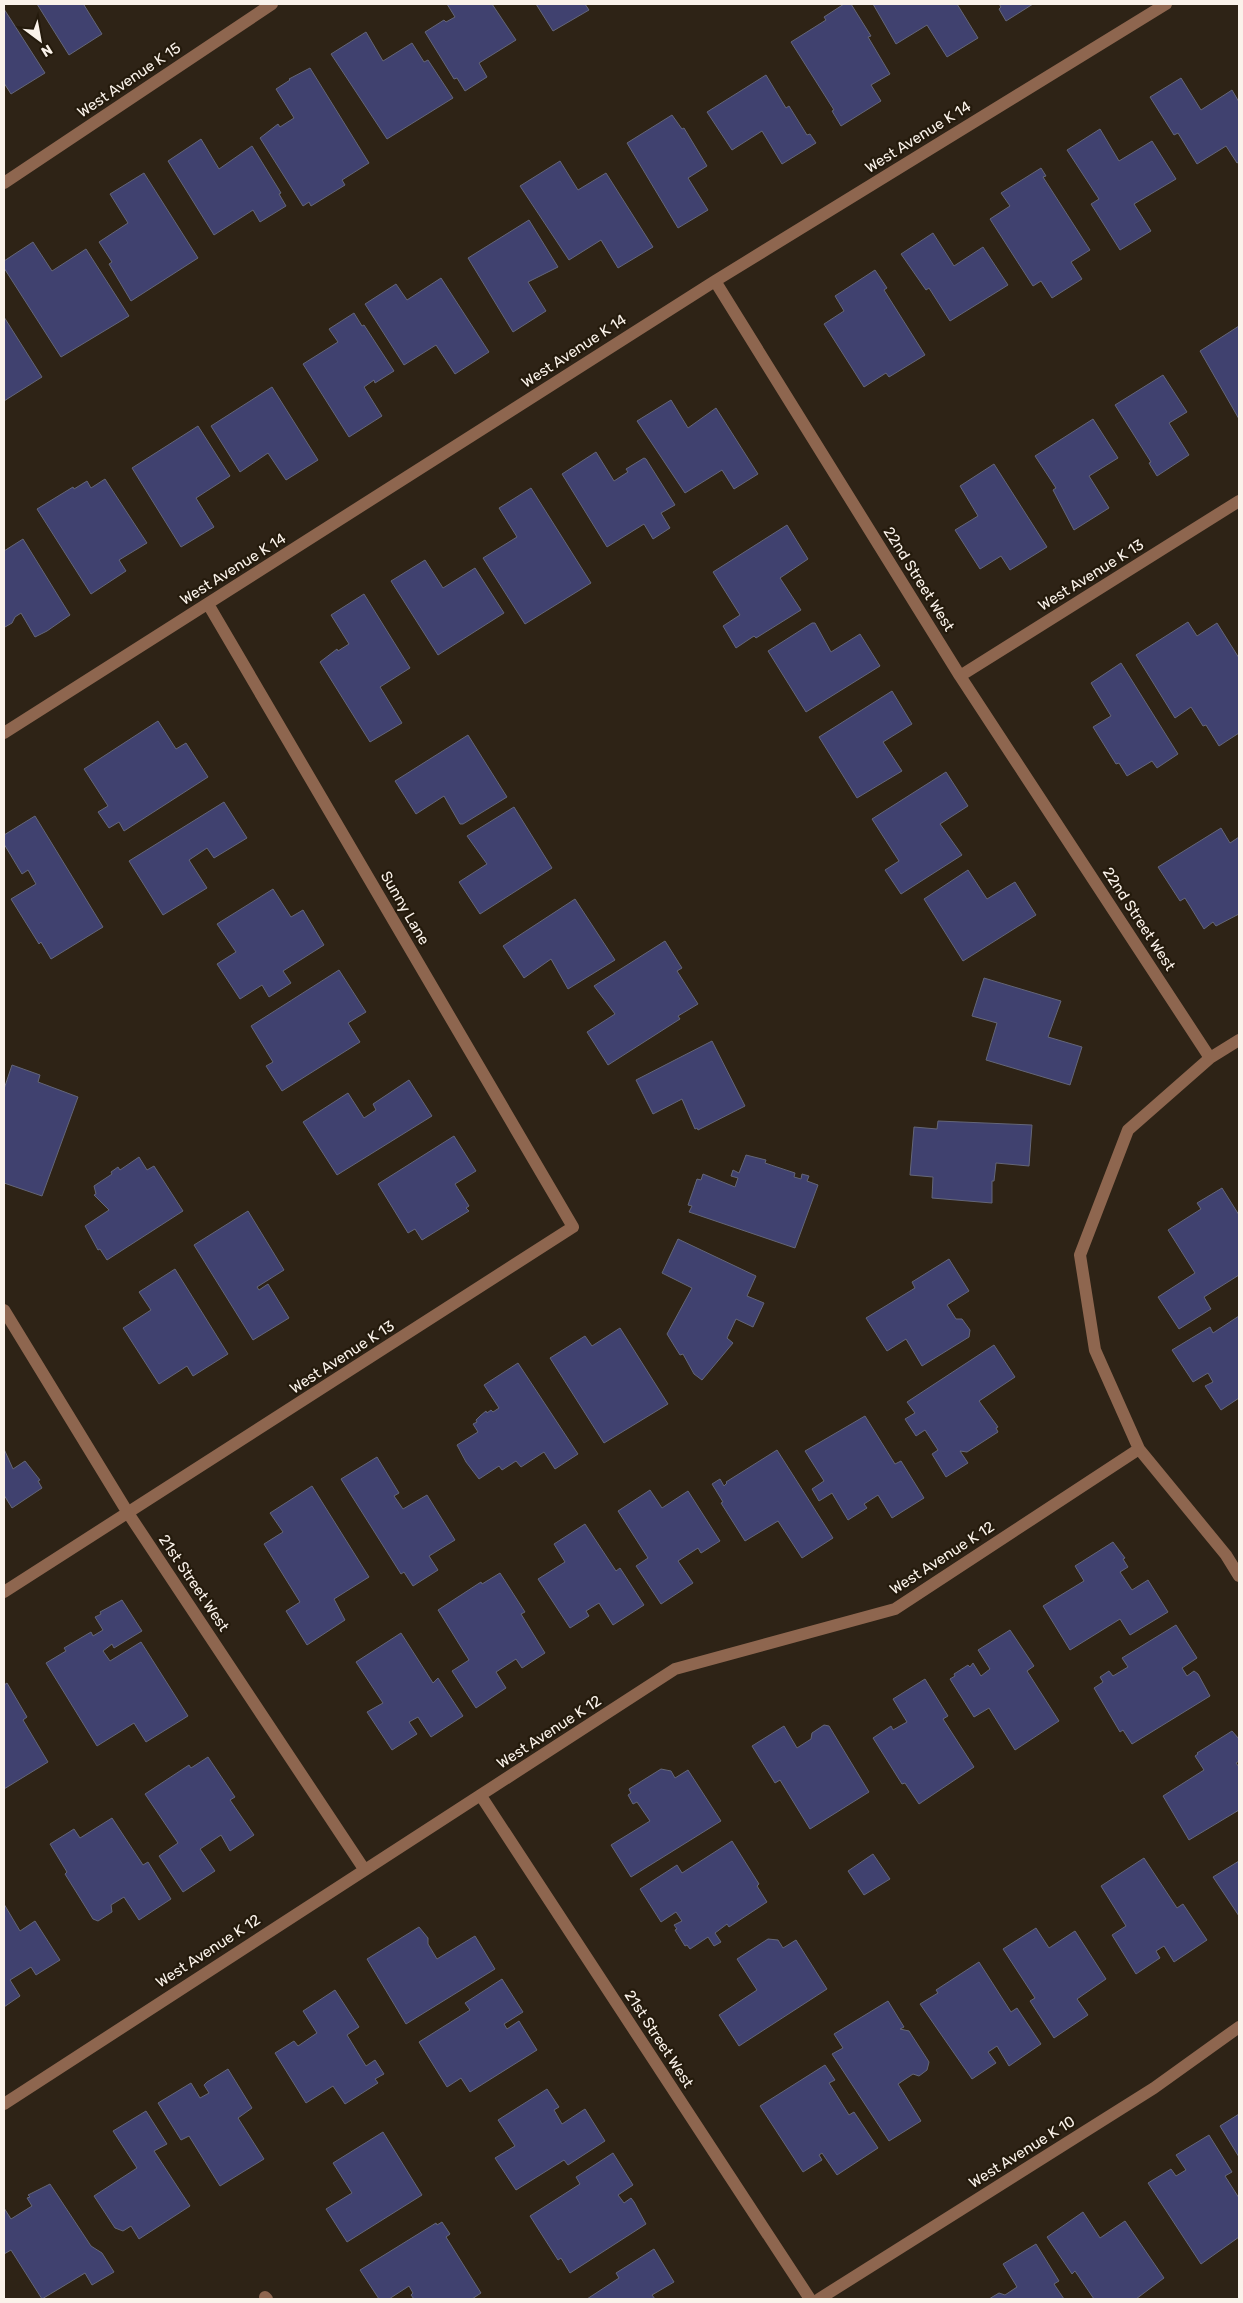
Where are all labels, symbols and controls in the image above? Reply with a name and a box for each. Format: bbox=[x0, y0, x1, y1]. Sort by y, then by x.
north arrow bbox=[15, 15, 65, 65]
street label: West Avenue K 15 bbox=[74, 39, 184, 121]
text: N bbox=[38, 41, 55, 60]
street label: West Avenue K 14 bbox=[862, 97, 974, 177]
street label: West Avenue K 14 bbox=[518, 310, 630, 392]
street label: 22nd Street West bbox=[880, 523, 958, 635]
street label: West Avenue K 14 bbox=[177, 529, 289, 609]
street label: West Avenue K 13 bbox=[1035, 535, 1147, 615]
street label: 22nd Street West bbox=[1099, 864, 1179, 974]
street label: Sunny Lane bbox=[377, 868, 433, 948]
street label: West Avenue K 13 bbox=[286, 1316, 398, 1398]
street label: West Avenue K 12 bbox=[886, 1517, 998, 1598]
street label: 21st Street West bbox=[155, 1531, 233, 1635]
street label: West Avenue K 12 bbox=[493, 1691, 605, 1772]
street label: West Avenue K 12 bbox=[152, 1910, 264, 1991]
street label: 21st Street West bbox=[621, 1987, 697, 2091]
street label: West Avenue K 10 bbox=[966, 2112, 1078, 2192]

